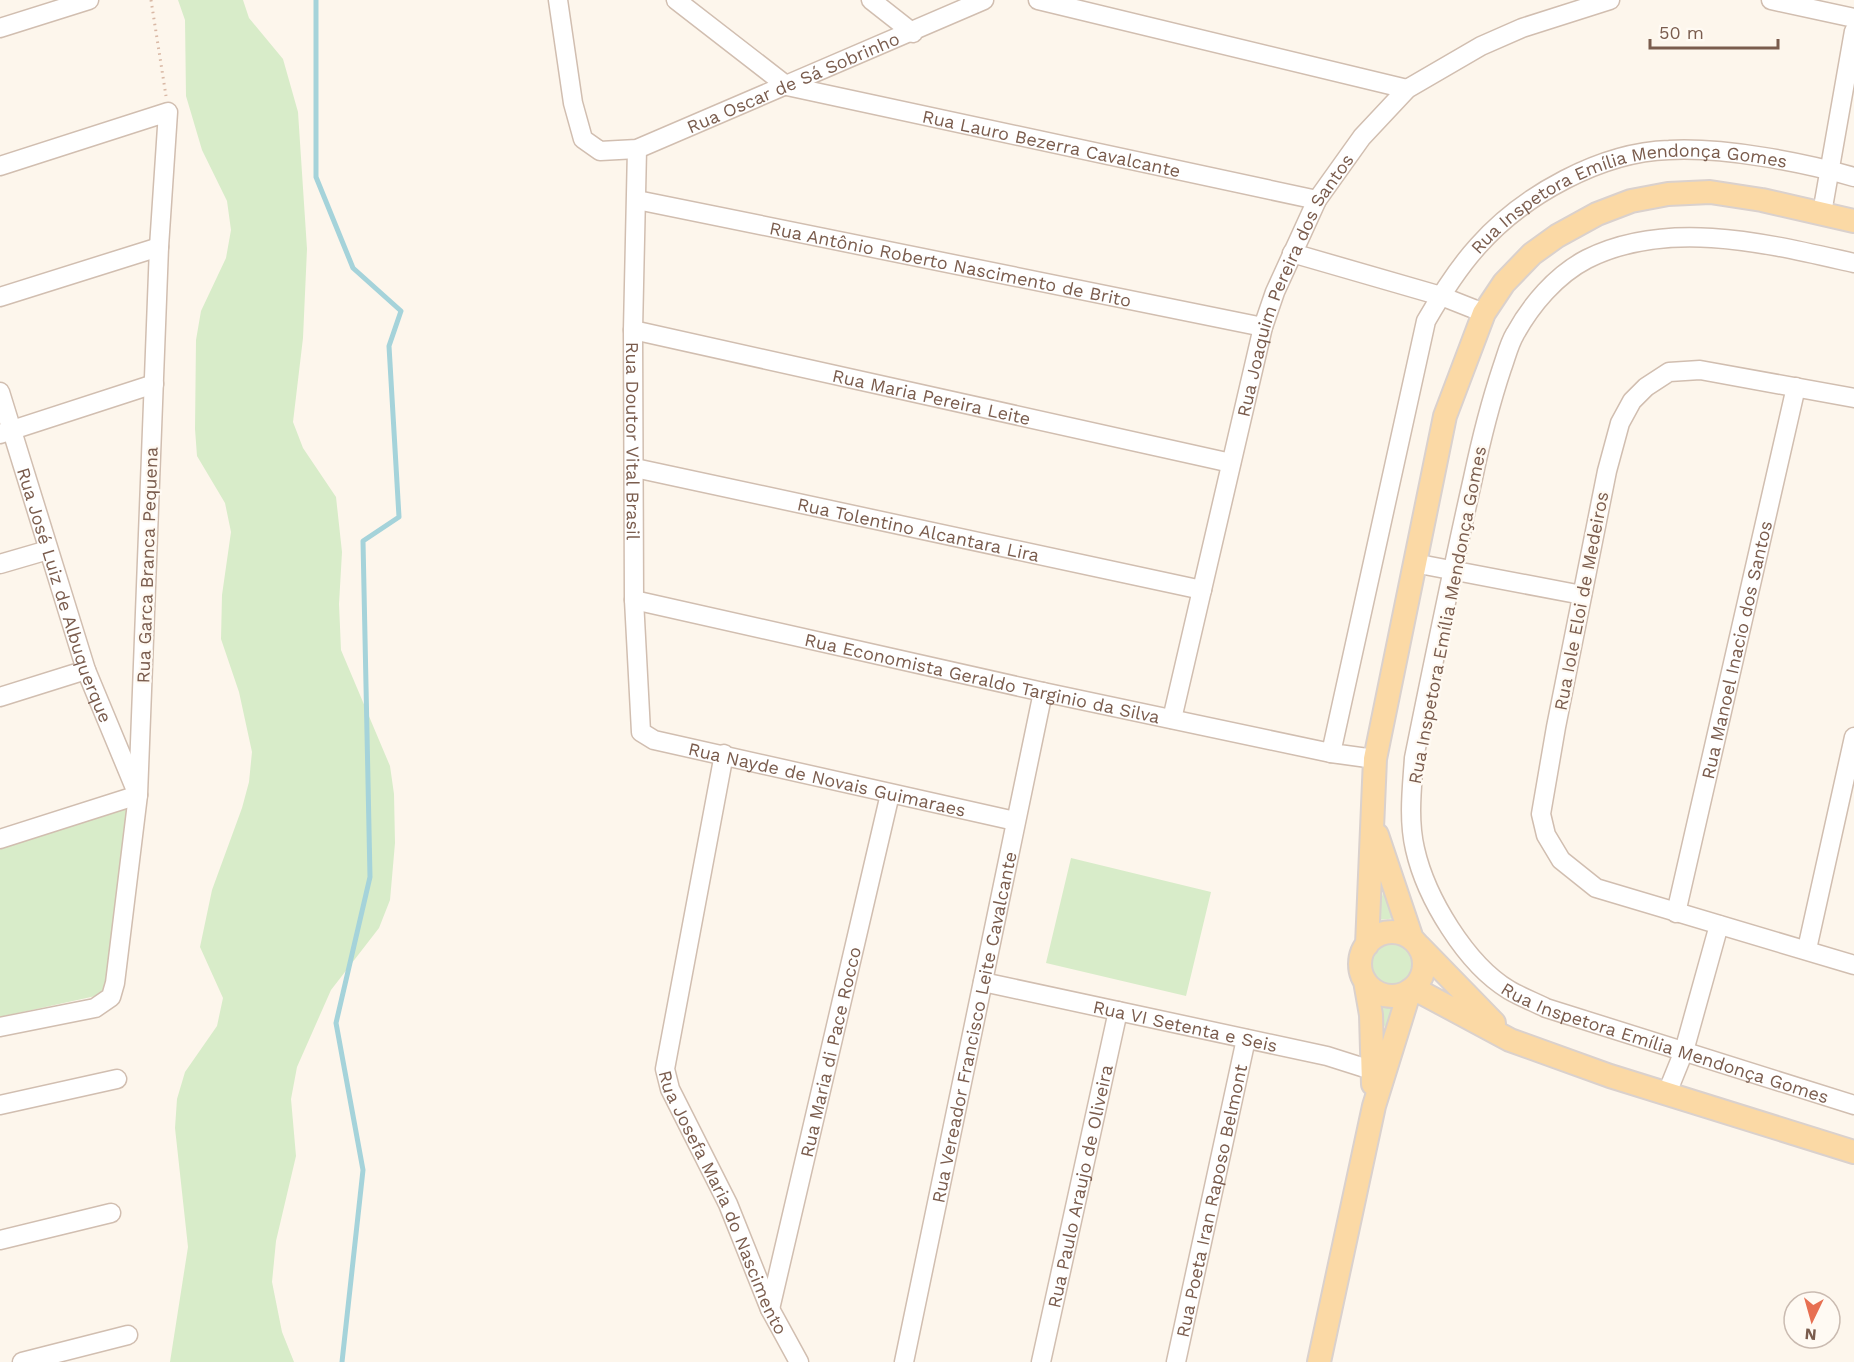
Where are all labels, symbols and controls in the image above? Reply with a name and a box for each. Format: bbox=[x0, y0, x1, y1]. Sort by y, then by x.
scale bar bbox=[1650, 12, 1778, 50]
text: 50 m bbox=[1659, 22, 1704, 43]
street label: Rua Oscar de Sá Sobrinho bbox=[683, 27, 902, 137]
street label: Rua Lauro Bezerra Cavalcante bbox=[920, 105, 1183, 181]
street label: Rua Inspetora Emília Mendonça Gomes bbox=[1466, 139, 1789, 258]
street label: Rua Joaquim Pereira dos Santos bbox=[1232, 149, 1357, 419]
street label: Rua Antônio Roberto Nascimento de Brito bbox=[768, 217, 1133, 311]
street label: Rua Doutor Vital Brasil bbox=[623, 342, 644, 541]
street label: Rua Maria Pereira Leite bbox=[831, 364, 1033, 429]
street label: Rua Inspetora Emília Mendonça Gomes bbox=[1404, 444, 1490, 786]
street label: Rua Garca Branca Pequena bbox=[132, 446, 162, 684]
street label: Rua José Luiz de Albuquerque bbox=[13, 465, 117, 725]
street label: Rua Iole Eloi de Medeiros bbox=[1549, 490, 1613, 712]
street label: Rua Tolentino Alcantara Lira bbox=[796, 493, 1041, 565]
street label: Rua Manoel Inacio dos Santos bbox=[1696, 519, 1776, 781]
street label: Rua Economista Geraldo Targinio da Silva bbox=[803, 628, 1162, 727]
street label: Rua Nayde de Novais Guimaraes bbox=[686, 738, 968, 820]
street label: Rua Vereador Francisco Leite Cavalcante bbox=[927, 849, 1020, 1205]
street label: Rua Maria di Pace Rocco bbox=[795, 944, 865, 1159]
street label: Rua Inspetora Emília Mendonça Gomes bbox=[1498, 977, 1832, 1107]
street label: Rua VI Setenta e Seis bbox=[1091, 995, 1280, 1056]
street label: Rua Poeta Iran Raposo Belmont bbox=[1171, 1062, 1251, 1339]
street label: Rua Paulo Araujo de Oliveira bbox=[1043, 1063, 1116, 1310]
street label: Rua Josefa Maria do Nascimento bbox=[655, 1068, 792, 1338]
north arrow bbox=[1782, 1290, 1842, 1350]
text: N bbox=[1804, 1324, 1817, 1344]

